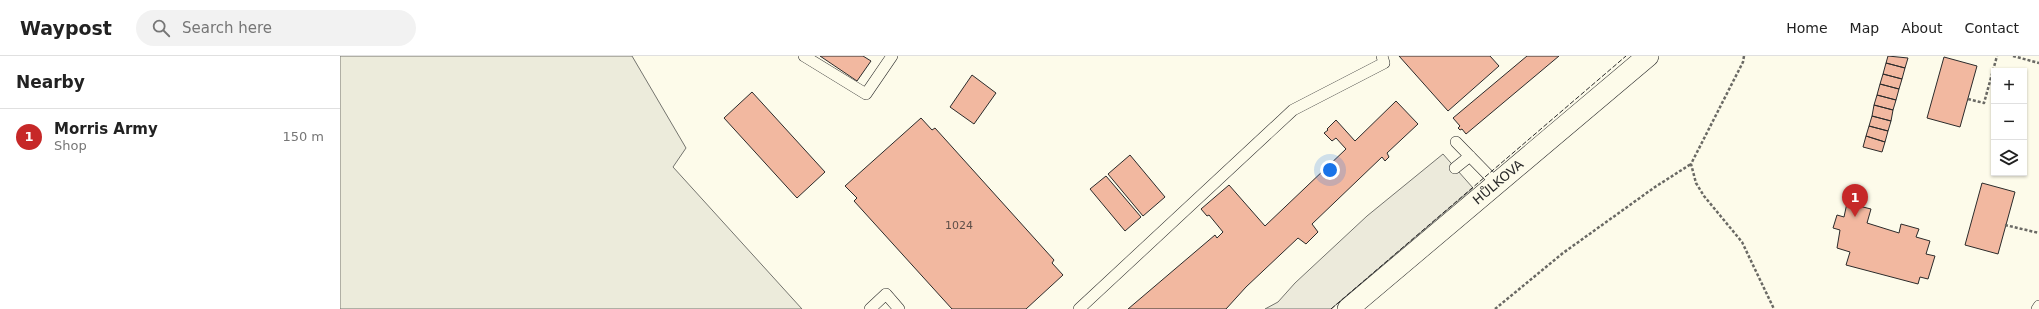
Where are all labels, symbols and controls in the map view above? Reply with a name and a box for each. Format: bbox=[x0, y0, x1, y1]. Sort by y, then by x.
search box bbox=[136, 10, 416, 46]
text: Waypost bbox=[20, 17, 112, 39]
icon: search bbox=[150, 17, 172, 39]
text: Search here bbox=[182, 19, 272, 37]
text: Home bbox=[1786, 20, 1828, 36]
text: Map bbox=[1850, 20, 1879, 36]
text: About bbox=[1901, 20, 1943, 36]
text: Contact bbox=[1965, 20, 2019, 36]
map controls bbox=[1991, 68, 2027, 176]
button: + bbox=[1991, 68, 2027, 104]
text: Nearby bbox=[16, 72, 85, 92]
button: − bbox=[1991, 104, 2027, 140]
text: Morris Army bbox=[54, 120, 158, 138]
text: 1 bbox=[24, 129, 34, 144]
text: 150 m bbox=[282, 129, 324, 144]
text: Shop bbox=[54, 138, 87, 153]
button: layers bbox=[1991, 140, 2027, 176]
street label: HŮLKOVA bbox=[1470, 156, 1526, 207]
your location bbox=[1320, 160, 1340, 180]
pin: 1 bbox=[1842, 184, 1868, 217]
house number: 1024 bbox=[945, 219, 973, 232]

